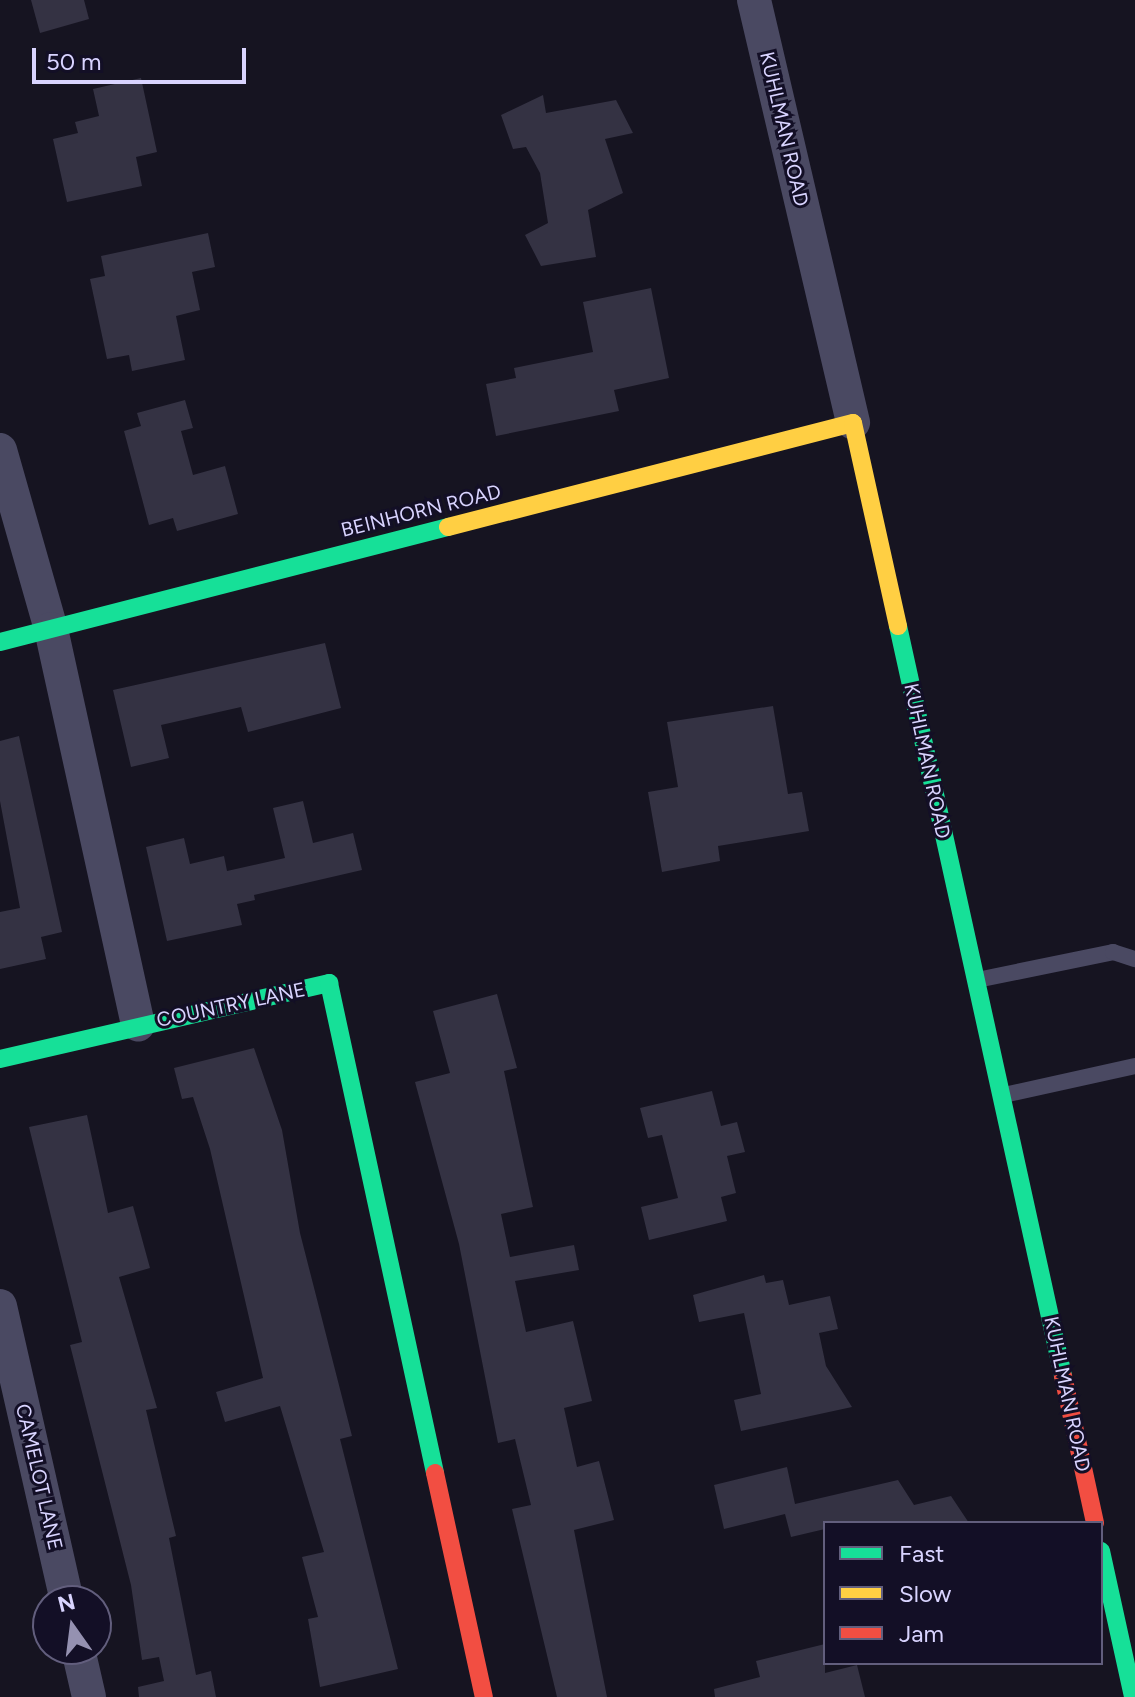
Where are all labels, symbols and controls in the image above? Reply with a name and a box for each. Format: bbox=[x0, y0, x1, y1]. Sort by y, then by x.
scale bar bbox=[36, 32, 250, 82]
text: 50 m bbox=[46, 47, 102, 76]
street label: KUHLMAN ROAD bbox=[755, 49, 813, 209]
street label: BEINHORN ROAD bbox=[339, 480, 503, 542]
street label: KUHLMAN ROAD bbox=[899, 681, 955, 841]
street label: COUNTRY LANE bbox=[154, 978, 308, 1032]
street label: KUHLMAN ROAD bbox=[1039, 1314, 1095, 1474]
street label: CAMELOT LANE bbox=[11, 1402, 67, 1552]
legend bbox=[823, 1521, 1103, 1665]
text: Fast bbox=[899, 1539, 944, 1568]
text: Slow bbox=[899, 1579, 951, 1608]
north arrow bbox=[32, 1585, 112, 1665]
text: N bbox=[55, 1588, 78, 1618]
text: Jam bbox=[899, 1619, 944, 1648]

